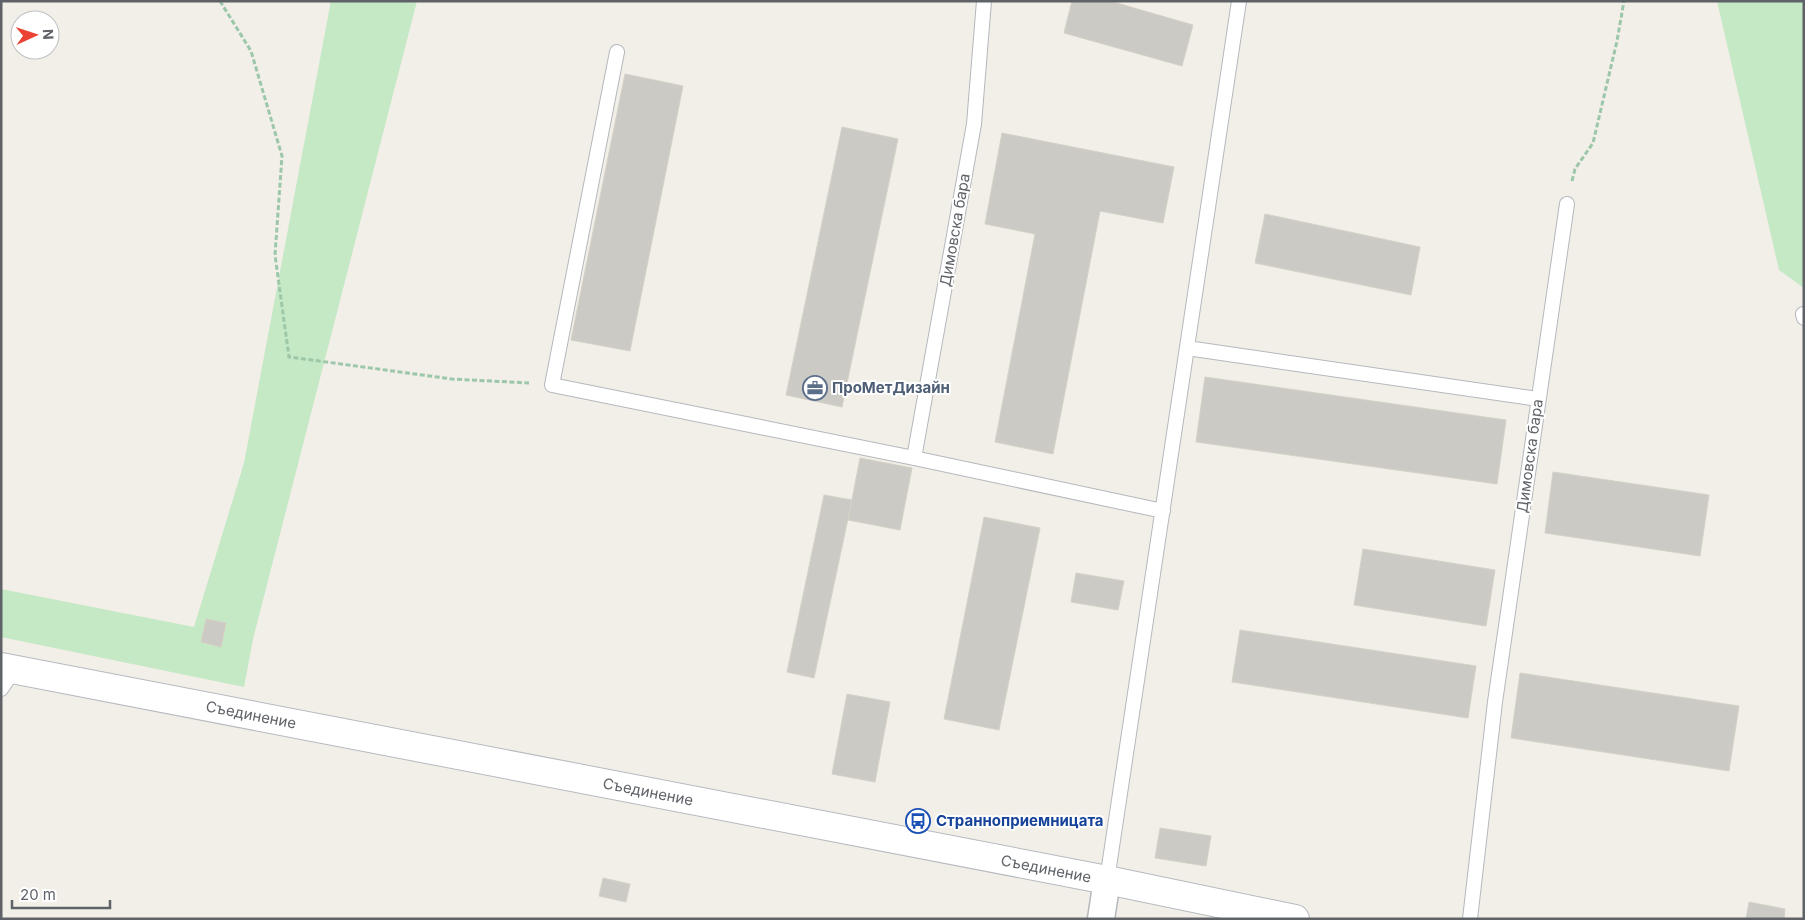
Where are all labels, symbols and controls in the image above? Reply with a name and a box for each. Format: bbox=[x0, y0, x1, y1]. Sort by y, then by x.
north arrow bbox=[10, 10, 60, 60]
text: N bbox=[40, 29, 57, 40]
street label: Димовска бара bbox=[935, 172, 974, 288]
office icon: ПроМетДизайн bbox=[802, 375, 828, 401]
place label: ПроМетДизайн bbox=[832, 378, 950, 397]
street label: Димовска бара bbox=[1512, 398, 1547, 514]
street label: Съединение bbox=[204, 696, 298, 733]
street label: Съединение bbox=[601, 773, 695, 810]
bus stop icon: Странноприемницата bbox=[905, 808, 931, 834]
place label: Странноприемницата bbox=[936, 811, 1104, 830]
street label: Съединение bbox=[999, 850, 1093, 887]
scale bar bbox=[12, 878, 110, 910]
text: 20 m bbox=[20, 885, 56, 904]

